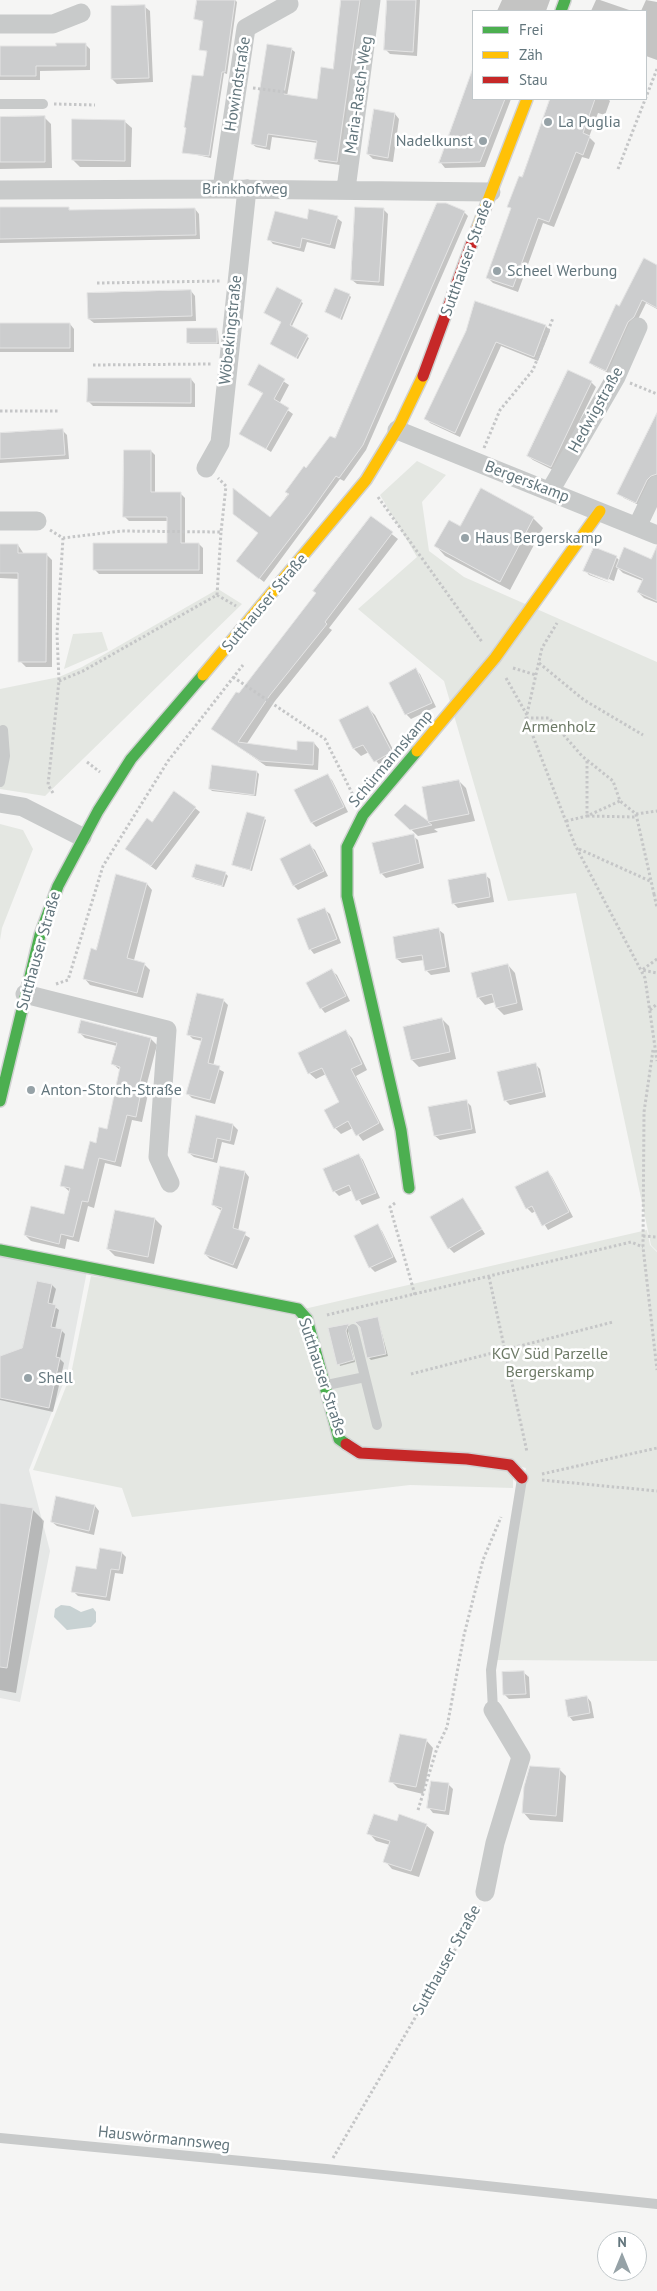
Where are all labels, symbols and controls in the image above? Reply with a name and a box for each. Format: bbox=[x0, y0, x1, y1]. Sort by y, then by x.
legend bbox=[472, 10, 647, 100]
text: Frei bbox=[519, 20, 544, 39]
street label: Howindstraße bbox=[221, 35, 255, 133]
street label: Maria-Rasch-Weg bbox=[341, 35, 377, 155]
text: Zäh bbox=[519, 45, 543, 64]
text: Stau bbox=[519, 70, 548, 89]
place label: La Puglia bbox=[558, 112, 621, 132]
marker: La Puglia bbox=[542, 116, 554, 128]
place label: Nadelkunst bbox=[396, 131, 473, 151]
marker: Nadelkunst bbox=[477, 135, 489, 147]
street label: Brinkhofweg bbox=[202, 179, 288, 199]
street label: Sutthauser Straße bbox=[437, 197, 497, 319]
place label: Scheel Werbung bbox=[507, 261, 617, 281]
marker: Scheel Werbung bbox=[491, 265, 503, 277]
street label: Wöbekingstraße bbox=[216, 274, 246, 386]
street label: Hedwigstraße bbox=[565, 364, 627, 456]
street label: Bergerskamp bbox=[482, 457, 572, 507]
place label: Haus Bergerskamp bbox=[475, 528, 602, 548]
marker: Haus Bergerskamp bbox=[459, 532, 471, 544]
street label: Sutthauser Straße bbox=[218, 550, 312, 656]
street label: Schürmannskamp bbox=[345, 707, 437, 811]
park label: Armenholz bbox=[522, 717, 596, 737]
street label: Sutthauser Straße bbox=[13, 889, 65, 1013]
place label: Anton-Storch-Straße bbox=[41, 1080, 182, 1100]
marker: Anton-Storch-Straße bbox=[25, 1084, 37, 1096]
street label: Sutthauser Straße bbox=[294, 1316, 350, 1438]
park label: KGV Süd Parzelle Bergerskamp bbox=[492, 1344, 608, 1382]
place label: Shell bbox=[38, 1368, 73, 1388]
marker: Shell bbox=[22, 1372, 34, 1384]
street label: Sutthauser Straße bbox=[409, 1902, 485, 2018]
street label: Hauswörmannsweg bbox=[97, 2123, 231, 2155]
north arrow bbox=[597, 2231, 647, 2281]
text: N bbox=[617, 2233, 627, 2251]

